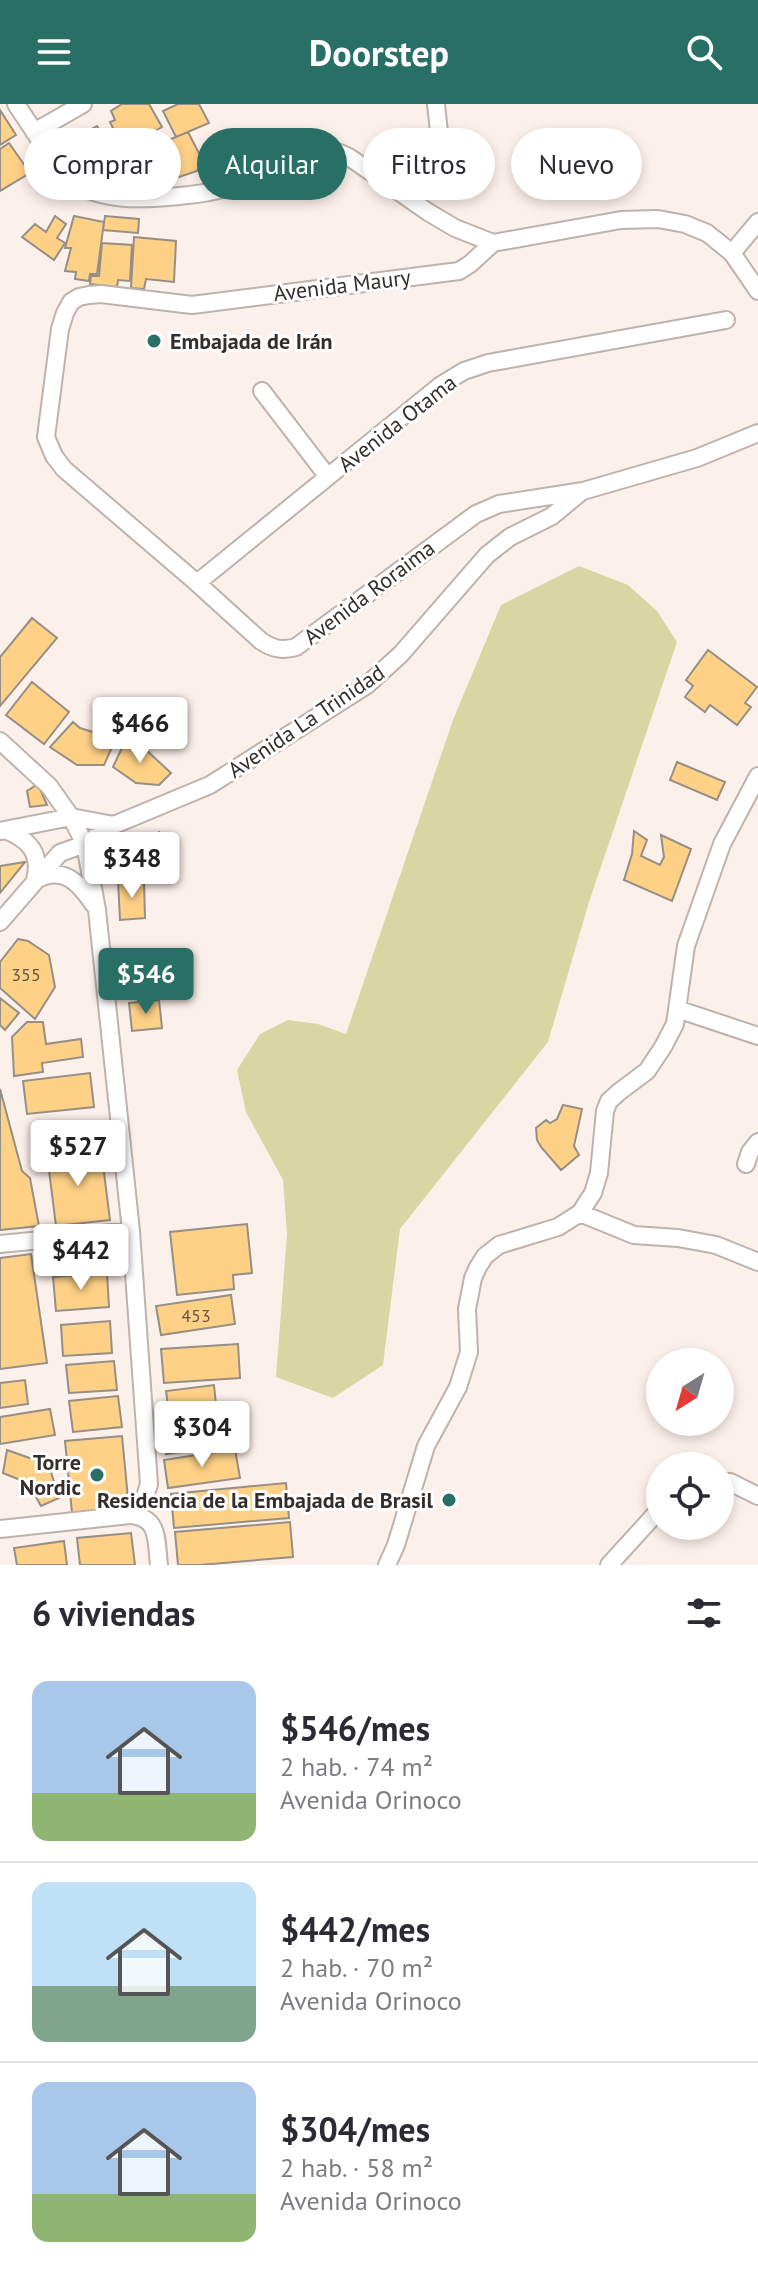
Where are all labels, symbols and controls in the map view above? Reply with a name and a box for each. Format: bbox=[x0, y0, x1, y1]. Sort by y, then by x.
text: Doorstep bbox=[309, 29, 449, 76]
icon: menu bbox=[32, 30, 76, 74]
icon: search bbox=[682, 30, 726, 74]
chip: Comprar bbox=[24, 128, 181, 200]
chip: Alquilar bbox=[197, 128, 347, 200]
chip: Filtros bbox=[363, 128, 495, 200]
chip: Nuevo bbox=[511, 128, 642, 200]
street label: Avenida Maury bbox=[272, 263, 413, 307]
place label: Embajada de Irán bbox=[170, 327, 333, 355]
marker: Embajada de Irán bbox=[145, 332, 163, 350]
street label: Avenida Otama bbox=[332, 368, 462, 478]
street label: Avenida Roraima bbox=[298, 534, 440, 650]
street label: Avenida La Trinidad bbox=[222, 658, 390, 784]
pin: $466 bbox=[93, 697, 187, 765]
text: $466 bbox=[111, 706, 169, 739]
pin: $348 bbox=[85, 832, 179, 900]
text: $348 bbox=[103, 841, 161, 874]
pin: $546 bbox=[99, 948, 193, 1016]
text: $546 bbox=[117, 957, 175, 990]
house number: 355 bbox=[11, 963, 41, 986]
pin: $527 bbox=[31, 1120, 125, 1188]
text: $527 bbox=[49, 1129, 107, 1162]
pin: $442 bbox=[34, 1224, 128, 1292]
text: $442 bbox=[52, 1233, 110, 1266]
house number: 453 bbox=[181, 1304, 211, 1327]
north arrow bbox=[646, 1348, 734, 1436]
map controls bbox=[646, 1348, 734, 1540]
pin: $304 bbox=[155, 1401, 249, 1469]
text: $304 bbox=[173, 1410, 231, 1443]
place label: Torre Nordic bbox=[20, 1448, 81, 1501]
button: locate bbox=[646, 1452, 734, 1540]
marker: Torre Nordic bbox=[88, 1466, 106, 1484]
place label: Residencia de la Embajada de Brasil bbox=[97, 1486, 434, 1514]
marker: Residencia de la Embajada de Brasil bbox=[440, 1491, 458, 1509]
text: 6 viviendas bbox=[32, 1591, 195, 1635]
icon: filters bbox=[682, 1591, 726, 1635]
text: $546/mes bbox=[280, 1706, 430, 1750]
icon: home bbox=[96, 1713, 192, 1809]
text: 2 hab. · 74 m² bbox=[280, 1750, 433, 1783]
text: Avenida Orinoco bbox=[280, 1783, 462, 1816]
text: $442/mes bbox=[280, 1907, 430, 1951]
icon: home bbox=[96, 1914, 192, 2010]
text: 2 hab. · 70 m² bbox=[280, 1951, 433, 1984]
text: Avenida Orinoco bbox=[280, 1984, 462, 2017]
text: $304/mes bbox=[280, 2107, 430, 2151]
icon: home bbox=[96, 2114, 192, 2210]
text: 2 hab. · 58 m² bbox=[280, 2151, 433, 2184]
text: Avenida Orinoco bbox=[280, 2184, 462, 2217]

